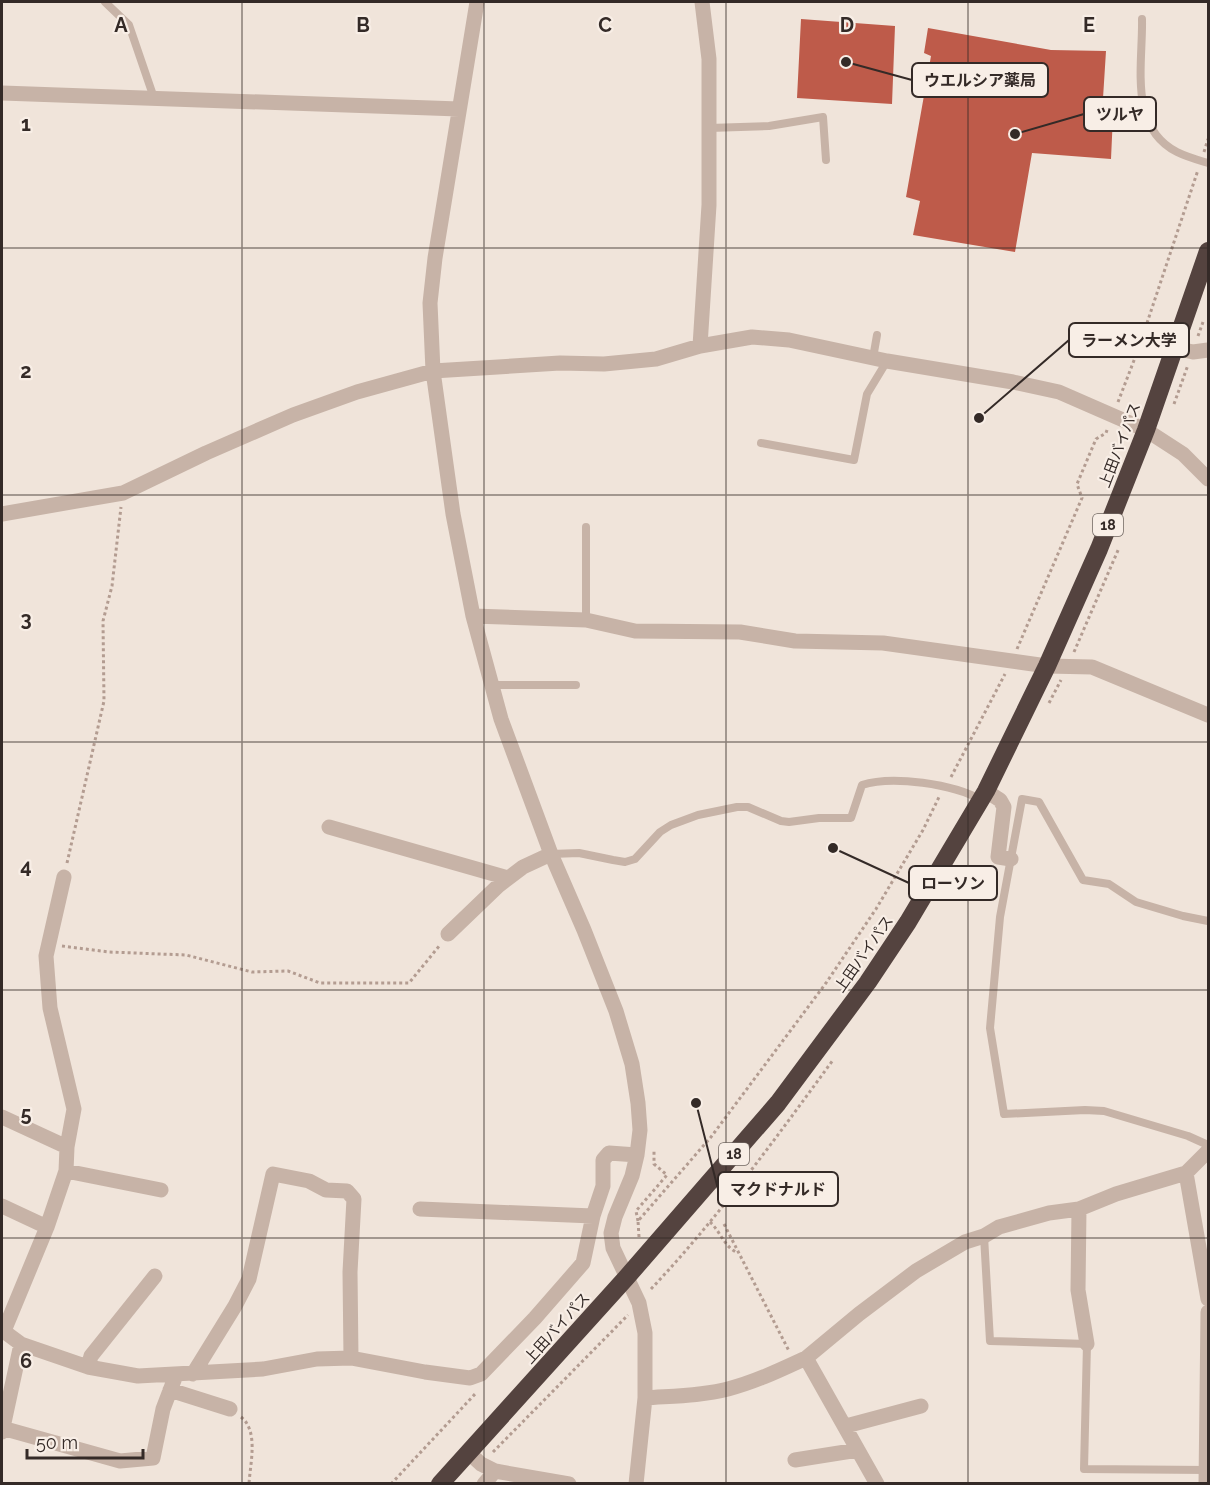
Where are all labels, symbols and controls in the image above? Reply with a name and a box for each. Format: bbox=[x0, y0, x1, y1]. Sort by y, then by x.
text: A bbox=[114, 13, 128, 37]
text: B bbox=[356, 13, 370, 37]
text: C bbox=[598, 13, 612, 37]
text: D bbox=[840, 13, 854, 37]
text: E bbox=[1083, 13, 1095, 37]
callout: ウエルシア薬局 bbox=[912, 63, 1048, 97]
text: ウエルシア薬局 bbox=[924, 71, 1036, 90]
callout: ツルヤ bbox=[1084, 97, 1156, 131]
text: ツルヤ bbox=[1096, 105, 1144, 124]
text: 1 bbox=[21, 112, 31, 136]
callout: ラーメン大学 bbox=[1069, 323, 1189, 357]
text: ラーメン大学 bbox=[1081, 331, 1177, 350]
text: 2 bbox=[20, 359, 32, 383]
street label: 上田バイパス bbox=[1096, 400, 1144, 490]
road number: 18 bbox=[1093, 514, 1123, 536]
text: 3 bbox=[20, 607, 32, 631]
text: 4 bbox=[20, 854, 32, 878]
callout: ローソン bbox=[909, 866, 997, 900]
text: ローソン bbox=[921, 874, 985, 893]
street label: 上田バイパス bbox=[831, 912, 897, 996]
text: 5 bbox=[20, 1102, 32, 1126]
road number: 18 bbox=[719, 1143, 749, 1165]
callout: マクドナルド bbox=[718, 1172, 838, 1206]
text: マクドナルド bbox=[730, 1180, 826, 1199]
street label: 上田バイパス bbox=[520, 1289, 594, 1367]
text: 6 bbox=[20, 1349, 32, 1373]
scale bar bbox=[27, 1422, 142, 1460]
text: 50 m bbox=[36, 1432, 78, 1453]

